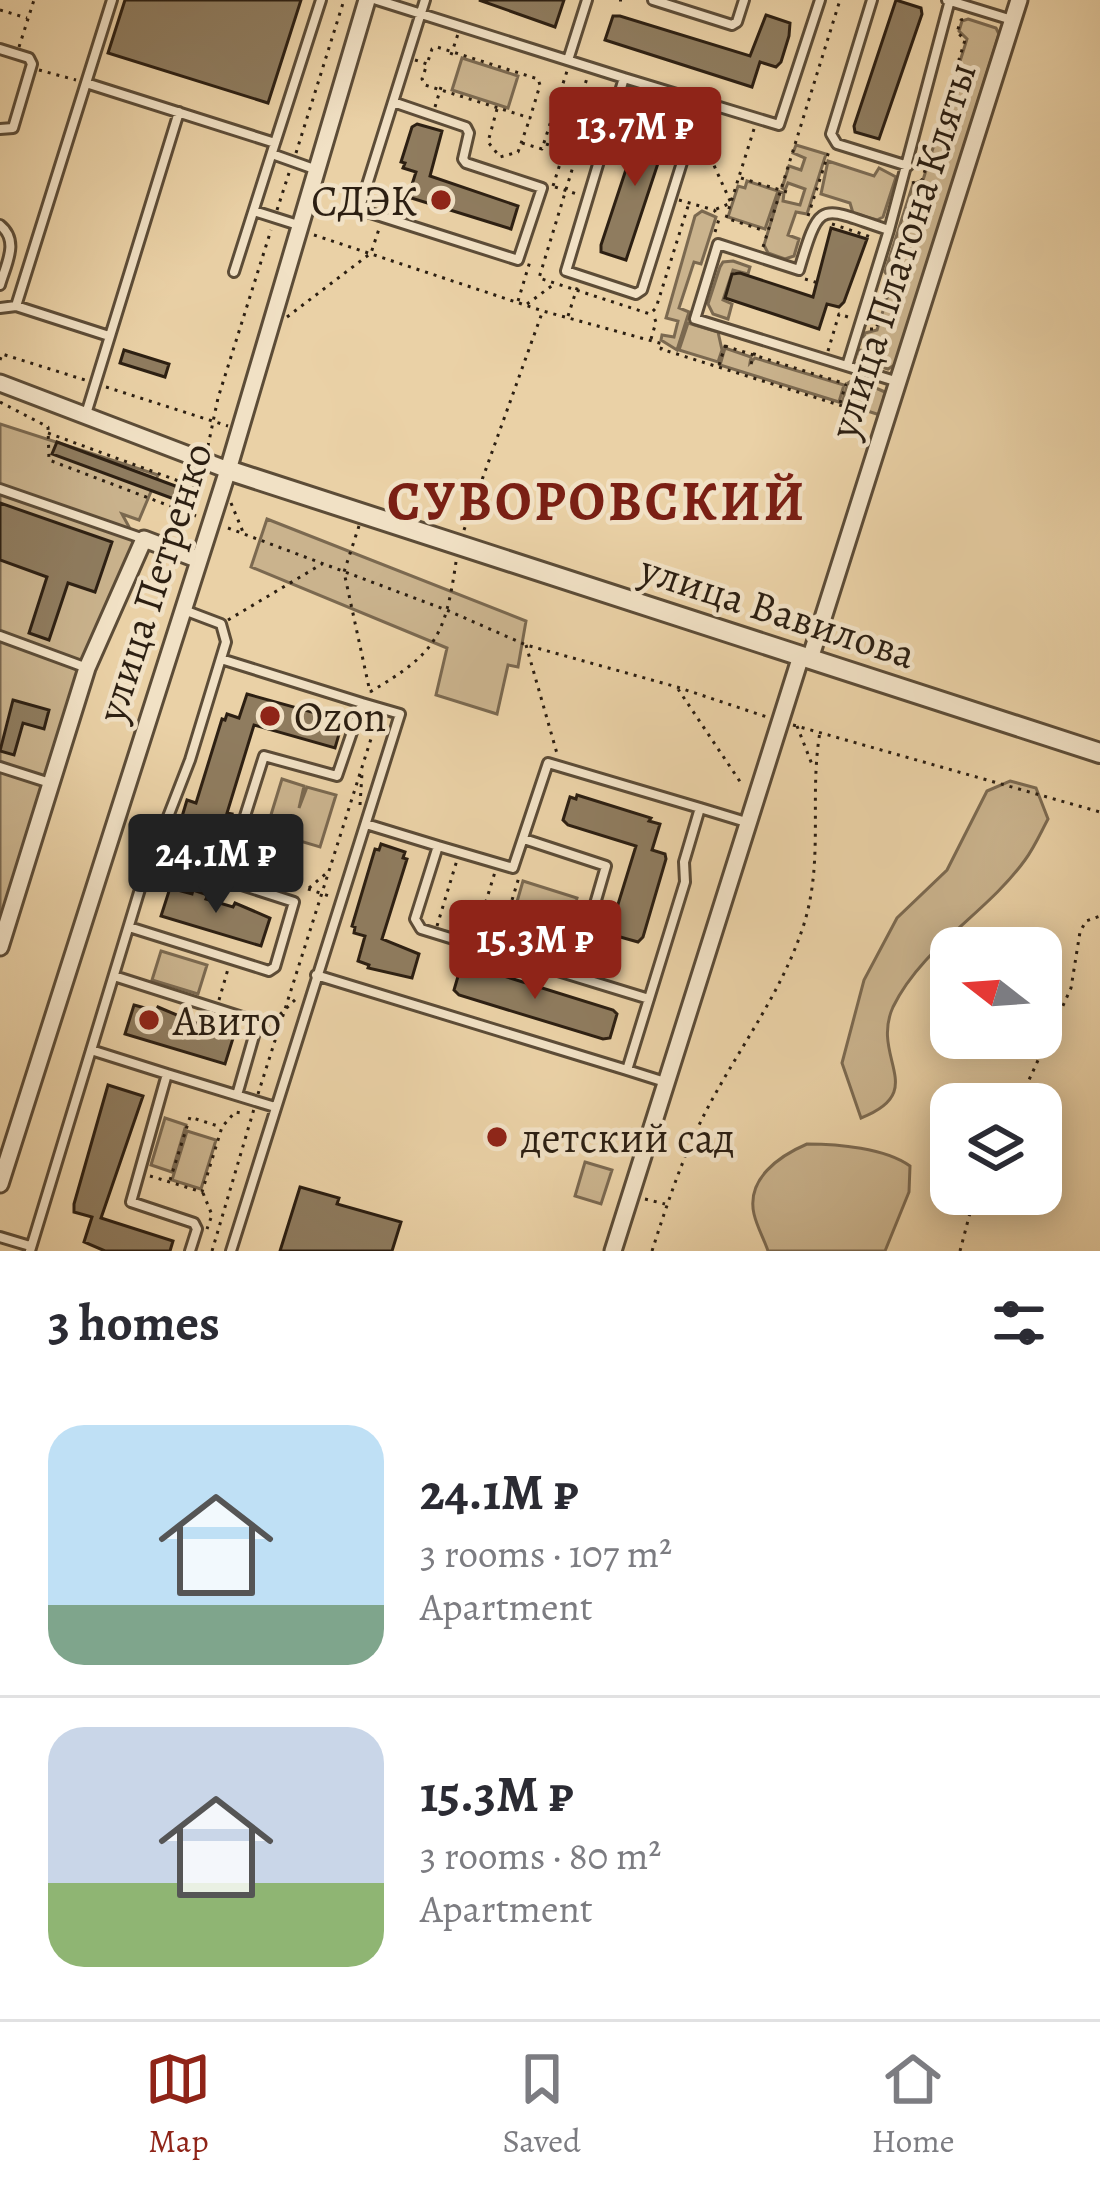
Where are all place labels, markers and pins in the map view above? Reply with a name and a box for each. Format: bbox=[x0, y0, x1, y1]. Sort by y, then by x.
pin: 13.7M ₽ bbox=[524, 87, 746, 189]
place label: СДЭК bbox=[311, 172, 417, 229]
marker: СДЭК bbox=[428, 187, 454, 213]
place label: Ozon bbox=[294, 688, 386, 745]
marker: Ozon bbox=[257, 703, 283, 729]
pin: 24.1M ₽ bbox=[105, 814, 327, 916]
pin: 15.3M ₽ bbox=[424, 900, 646, 1002]
place label: Авито bbox=[172, 992, 281, 1049]
marker: Авито bbox=[136, 1007, 162, 1033]
place label: детский сад bbox=[520, 1109, 735, 1166]
marker: детский сад bbox=[484, 1124, 510, 1150]

